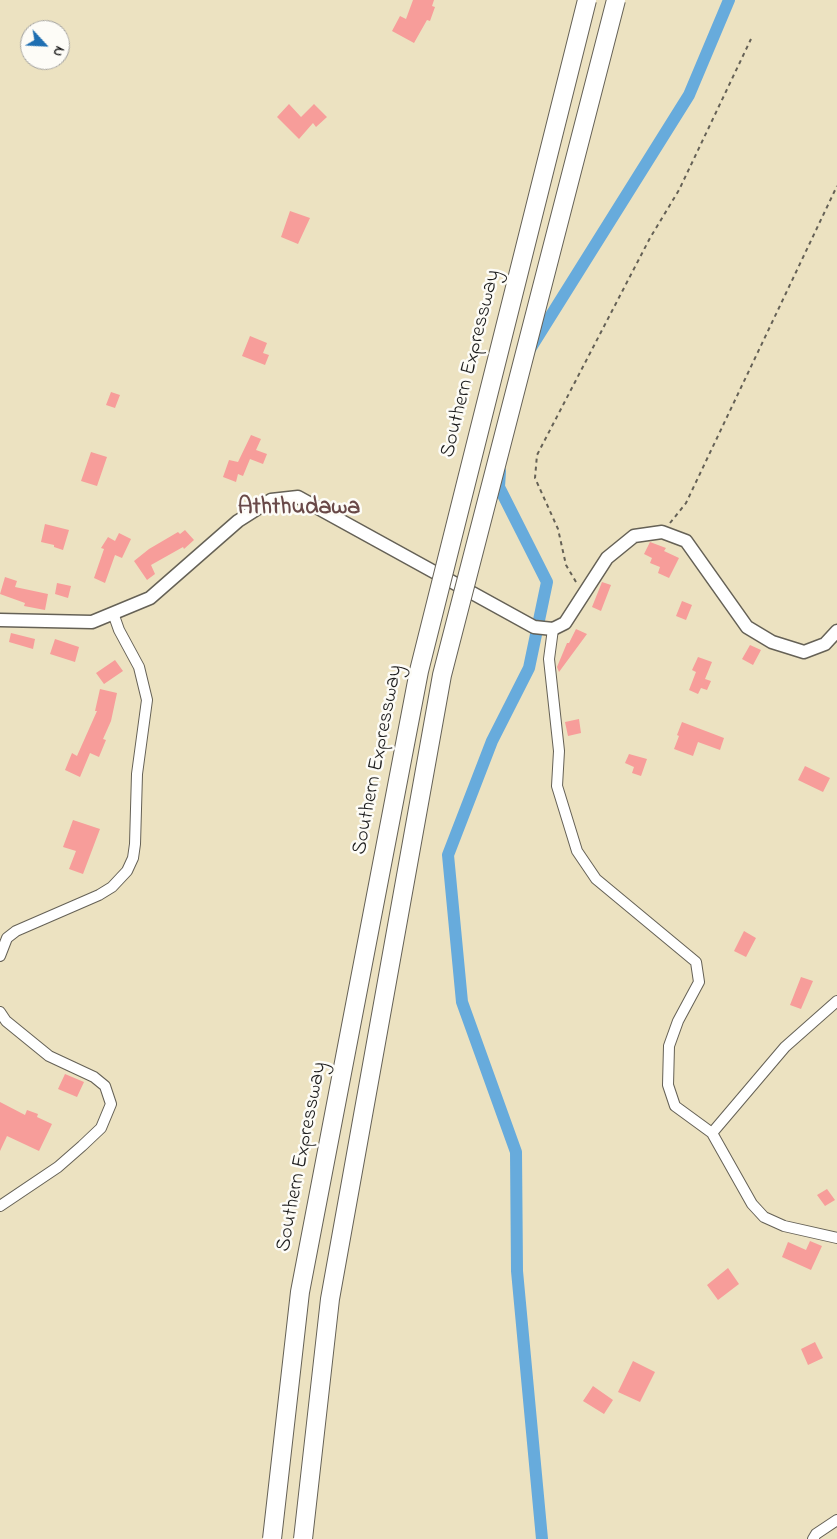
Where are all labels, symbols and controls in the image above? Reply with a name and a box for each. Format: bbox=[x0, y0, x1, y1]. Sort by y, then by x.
north arrow bbox=[20, 20, 70, 70]
text: N bbox=[47, 42, 70, 60]
street label: Southern Expressway bbox=[436, 268, 508, 460]
district label: Aththudawa bbox=[238, 495, 360, 523]
street label: Southern Expressway bbox=[348, 663, 410, 857]
street label: Southern Expressway bbox=[272, 1060, 334, 1254]

